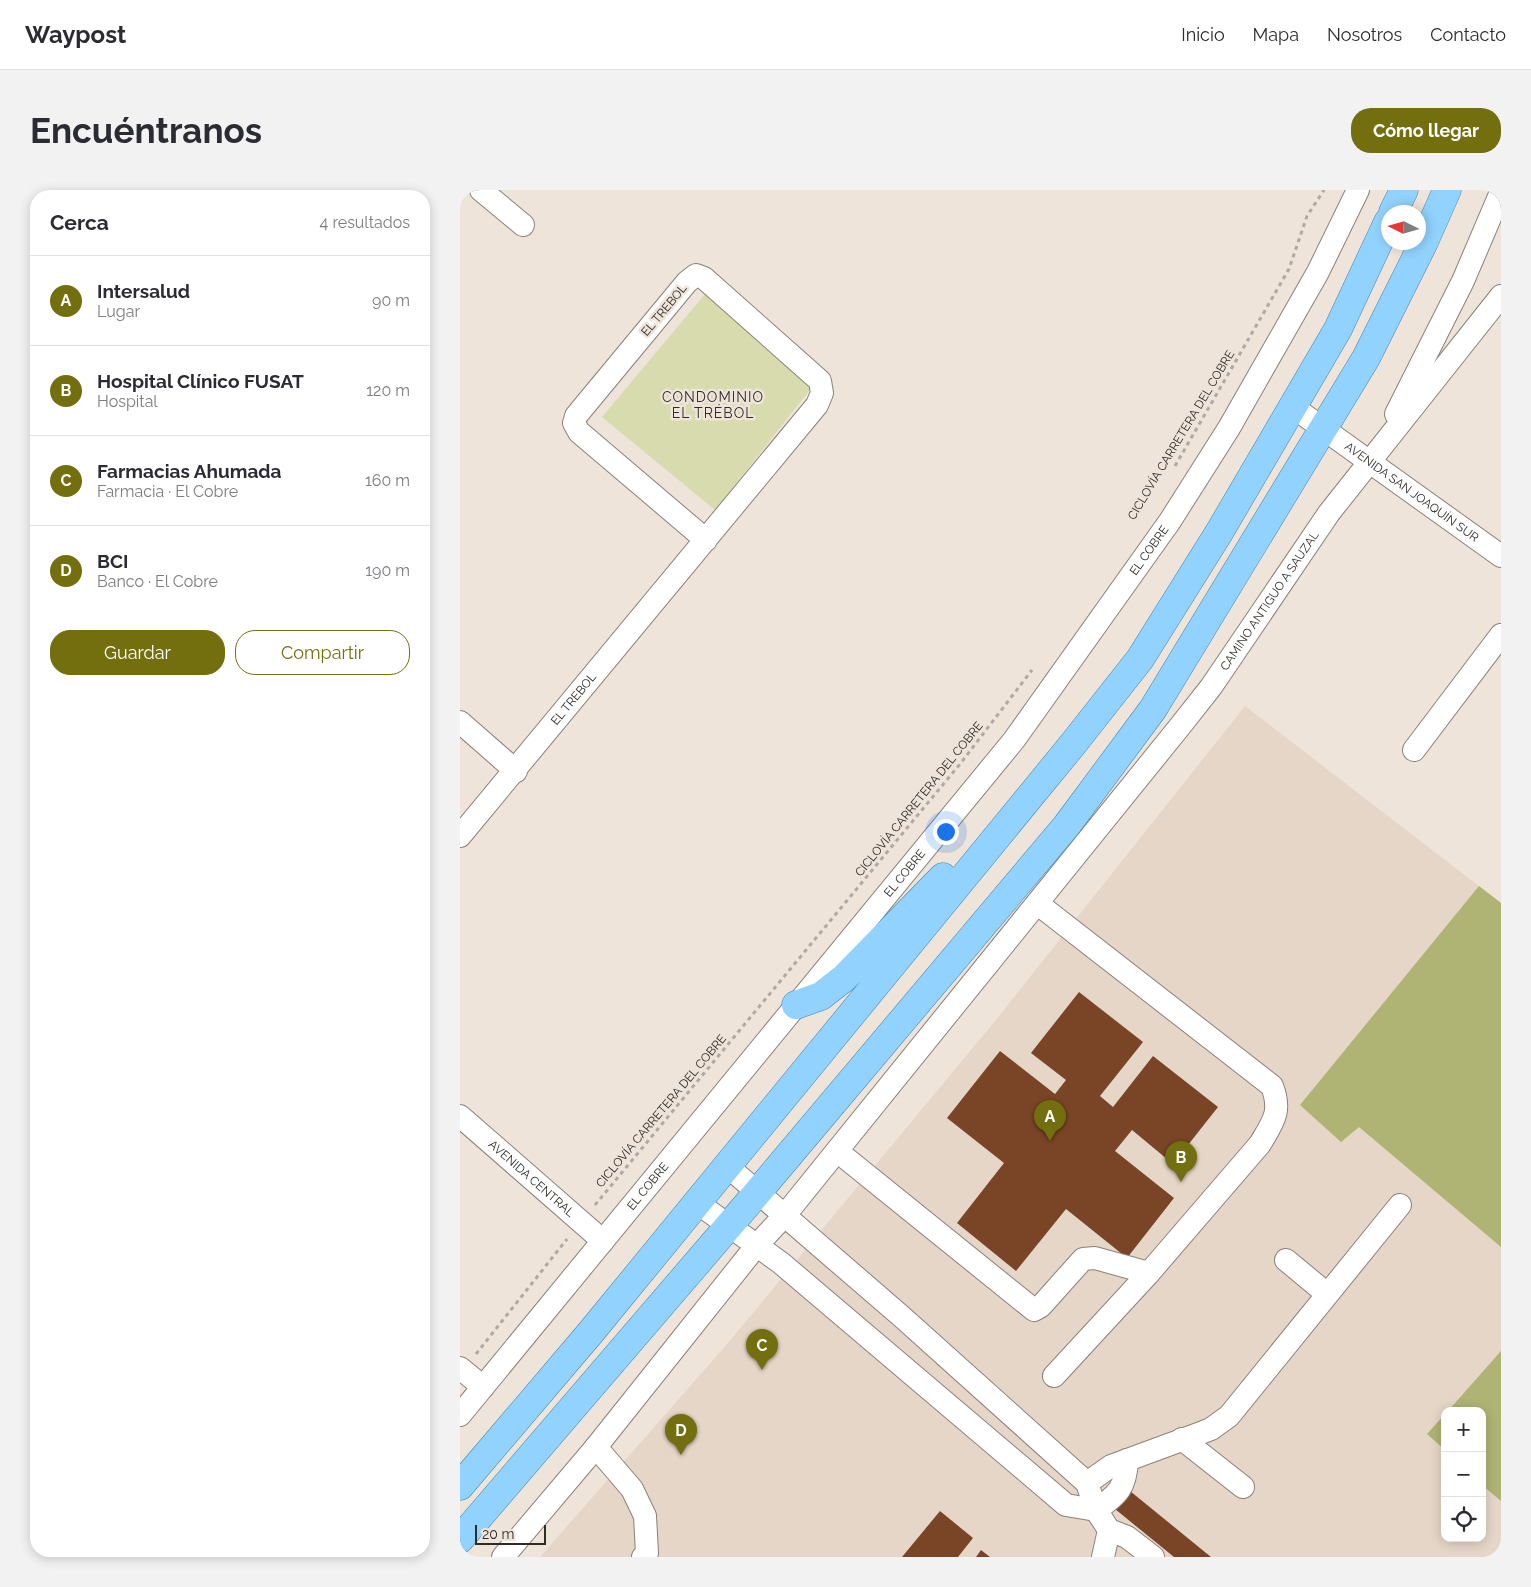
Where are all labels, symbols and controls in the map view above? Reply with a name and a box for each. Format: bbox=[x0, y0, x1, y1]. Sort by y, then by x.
text: Waypost bbox=[25, 20, 126, 49]
text: Inicio bbox=[1181, 24, 1225, 45]
text: Mapa bbox=[1253, 24, 1299, 45]
text: Nosotros bbox=[1327, 24, 1402, 45]
text: Contacto bbox=[1430, 24, 1506, 45]
button: Cómo llegar bbox=[1351, 108, 1501, 153]
text: Encuéntranos bbox=[30, 110, 262, 151]
north arrow bbox=[1381, 205, 1426, 250]
text: Cerca bbox=[50, 210, 109, 235]
text: 4 resultados bbox=[320, 213, 410, 232]
text: Intersalud bbox=[97, 280, 190, 302]
street label: EL TREBOL bbox=[638, 281, 690, 339]
text: A bbox=[61, 291, 71, 310]
text: 90 m bbox=[372, 291, 410, 310]
text: Lugar bbox=[97, 302, 140, 321]
street label: CICLOVÍA CARRETERA DEL COBRE bbox=[1125, 348, 1237, 522]
text: Hospital Clínico FUSAT bbox=[97, 370, 304, 392]
text: B bbox=[61, 381, 71, 400]
text: 120 m bbox=[366, 381, 410, 400]
district label: CONDOMINIO EL TRÉBOL bbox=[662, 389, 764, 421]
text: Hospital bbox=[97, 392, 158, 411]
street label: AVENIDA SAN JOAQUÍN SUR bbox=[1342, 439, 1481, 545]
text: Farmacias Ahumada bbox=[97, 460, 282, 482]
text: C bbox=[61, 471, 71, 490]
text: 160 m bbox=[365, 471, 410, 490]
text: Farmacia · El Cobre bbox=[97, 482, 238, 501]
street label: EL COBRE bbox=[1127, 523, 1171, 578]
street label: CAMINO ANTIGUO A SAUZAL bbox=[1217, 528, 1322, 673]
text: BCI bbox=[97, 550, 128, 572]
text: D bbox=[60, 561, 72, 580]
text: 190 m bbox=[365, 561, 410, 580]
text: Banco · El Cobre bbox=[97, 572, 218, 591]
button: Guardar bbox=[50, 630, 225, 675]
button: Compartir bbox=[235, 630, 410, 675]
street label: EL TREBOL bbox=[548, 670, 599, 728]
street label: CICLOVÍA CARRETERA DEL COBRE bbox=[852, 718, 986, 880]
your location bbox=[933, 819, 959, 845]
street label: EL COBRE bbox=[881, 845, 929, 899]
street label: CICLOVÍA CARRETERA DEL COBRE bbox=[592, 1031, 730, 1191]
pin: A bbox=[1034, 1100, 1066, 1141]
street label: AVENIDA CENTRAL bbox=[486, 1137, 577, 1220]
pin: B bbox=[1165, 1141, 1197, 1182]
street label: EL COBRE bbox=[624, 1159, 672, 1213]
pin: C bbox=[746, 1329, 778, 1370]
map controls bbox=[1441, 1407, 1486, 1542]
button: + bbox=[1441, 1407, 1486, 1452]
pin: D bbox=[665, 1414, 697, 1455]
button: − bbox=[1441, 1452, 1486, 1497]
button: locate bbox=[1441, 1497, 1486, 1542]
scale bar bbox=[475, 1522, 546, 1545]
text: 20 m bbox=[482, 1526, 514, 1542]

